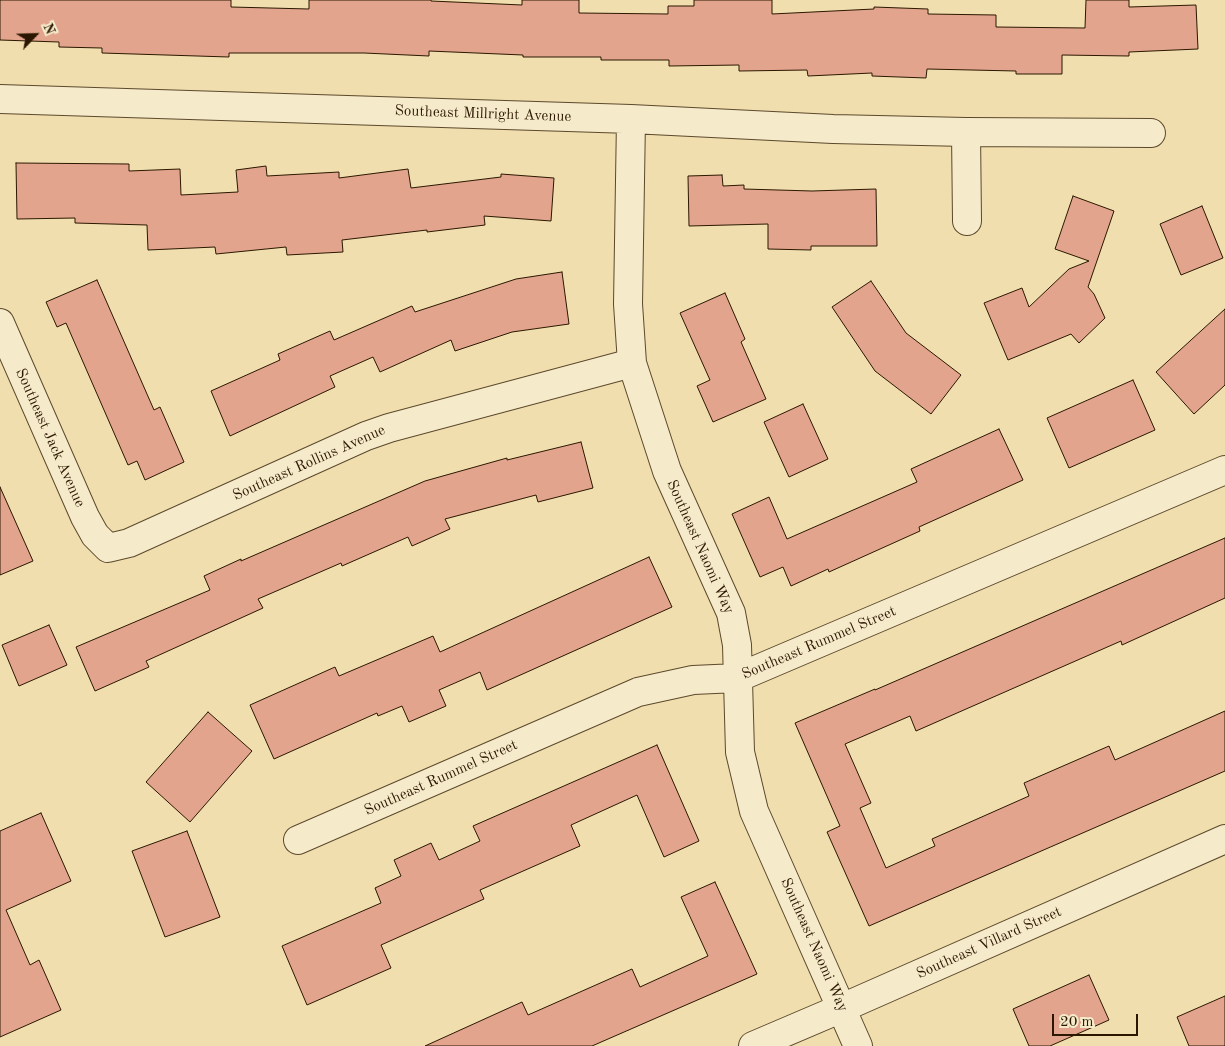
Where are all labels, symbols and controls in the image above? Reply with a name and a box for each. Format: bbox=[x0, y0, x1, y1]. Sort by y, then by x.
north arrow bbox=[10, 10, 60, 60]
text: N bbox=[40, 21, 57, 37]
street label: Southeast Millright Avenue bbox=[394, 102, 572, 126]
street label: Southeast Jack Avenue bbox=[11, 366, 89, 510]
street label: Southeast Rollins Avenue bbox=[230, 421, 388, 505]
street label: Southeast Naomi Way bbox=[662, 477, 738, 617]
street label: Southeast Rummel Street bbox=[739, 602, 899, 684]
street label: Southeast Rummel Street bbox=[362, 736, 520, 820]
street label: Southeast Naomi Way bbox=[776, 875, 852, 1015]
street label: Southeast Villard Street bbox=[914, 903, 1064, 983]
scale bar bbox=[1055, 1004, 1141, 1036]
text: 20 m bbox=[1060, 1015, 1094, 1030]

